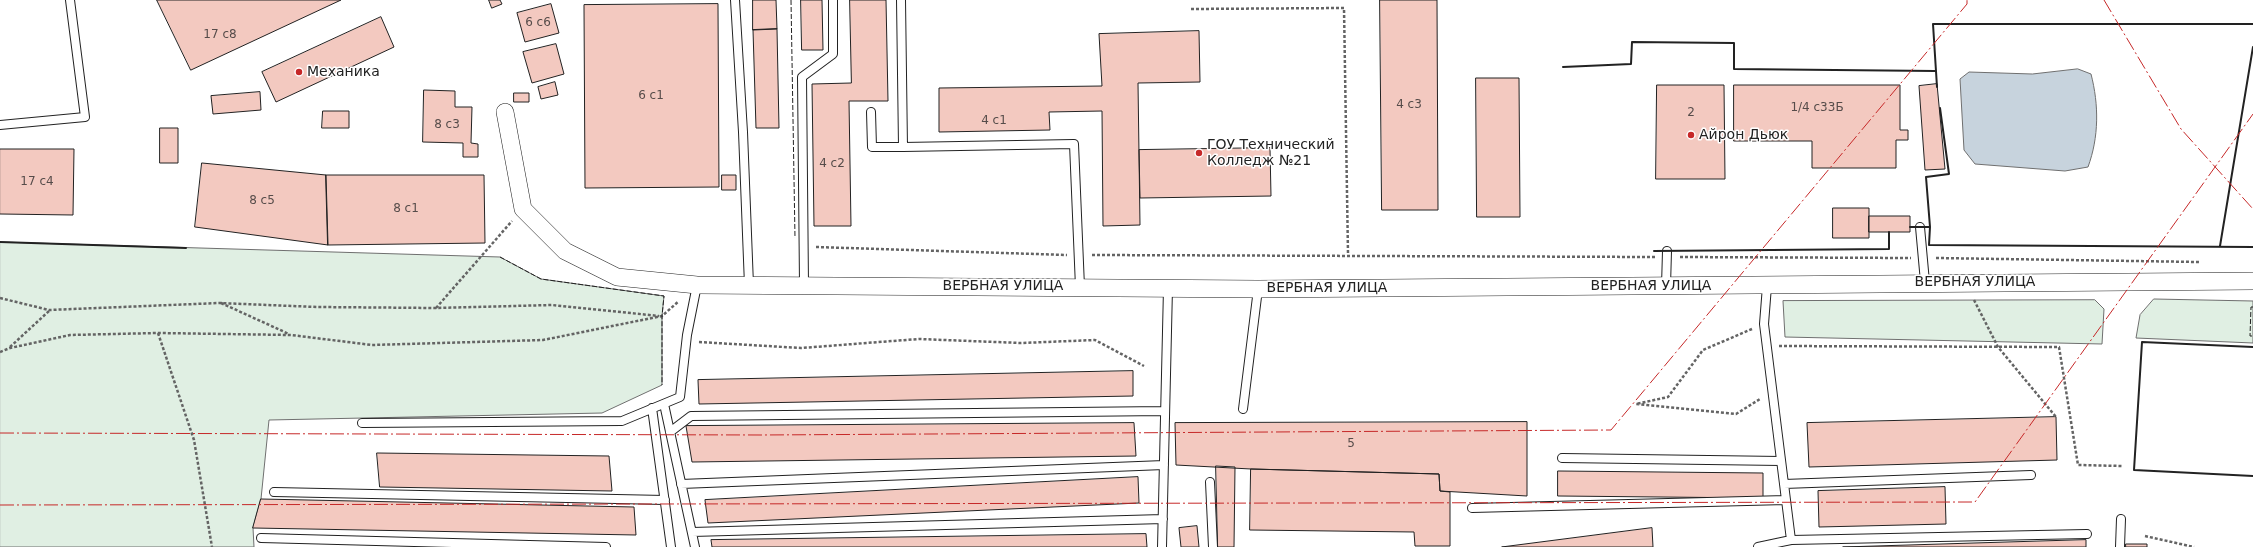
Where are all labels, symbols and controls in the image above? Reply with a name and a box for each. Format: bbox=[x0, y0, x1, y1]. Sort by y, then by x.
house number: 6 с6 bbox=[525, 16, 551, 30]
house number: 17 с8 bbox=[203, 28, 237, 42]
place label: Механика bbox=[307, 64, 380, 80]
marker: Механика bbox=[294, 67, 304, 77]
house number: 6 с1 bbox=[638, 89, 664, 103]
house number: 4 с3 bbox=[1396, 98, 1422, 112]
house number: 1/4 с33Б bbox=[1790, 101, 1844, 115]
house number: 2 bbox=[1687, 106, 1695, 120]
house number: 4 с1 bbox=[981, 114, 1007, 128]
house number: 8 с3 bbox=[434, 118, 460, 132]
place label: Айрон Дьюк bbox=[1699, 127, 1788, 143]
marker: Айрон Дьюк bbox=[1686, 130, 1696, 140]
place label: ГОУ Технический Колледж №21 bbox=[1207, 137, 1334, 170]
marker: ГОУ Технический Колледж №21 bbox=[1194, 148, 1204, 158]
house number: 4 с2 bbox=[819, 157, 845, 171]
house number: 17 с4 bbox=[20, 175, 54, 189]
house number: 8 с5 bbox=[249, 194, 275, 208]
house number: 8 с1 bbox=[393, 202, 419, 216]
street label: ВЕРБНАЯ УЛИЦА bbox=[1915, 274, 2035, 290]
street label: ВЕРБНАЯ УЛИЦА bbox=[943, 278, 1063, 294]
street label: ВЕРБНАЯ УЛИЦА bbox=[1591, 278, 1711, 294]
street label: ВЕРБНАЯ УЛИЦА bbox=[1267, 280, 1387, 296]
house number: 5 bbox=[1347, 437, 1355, 451]

